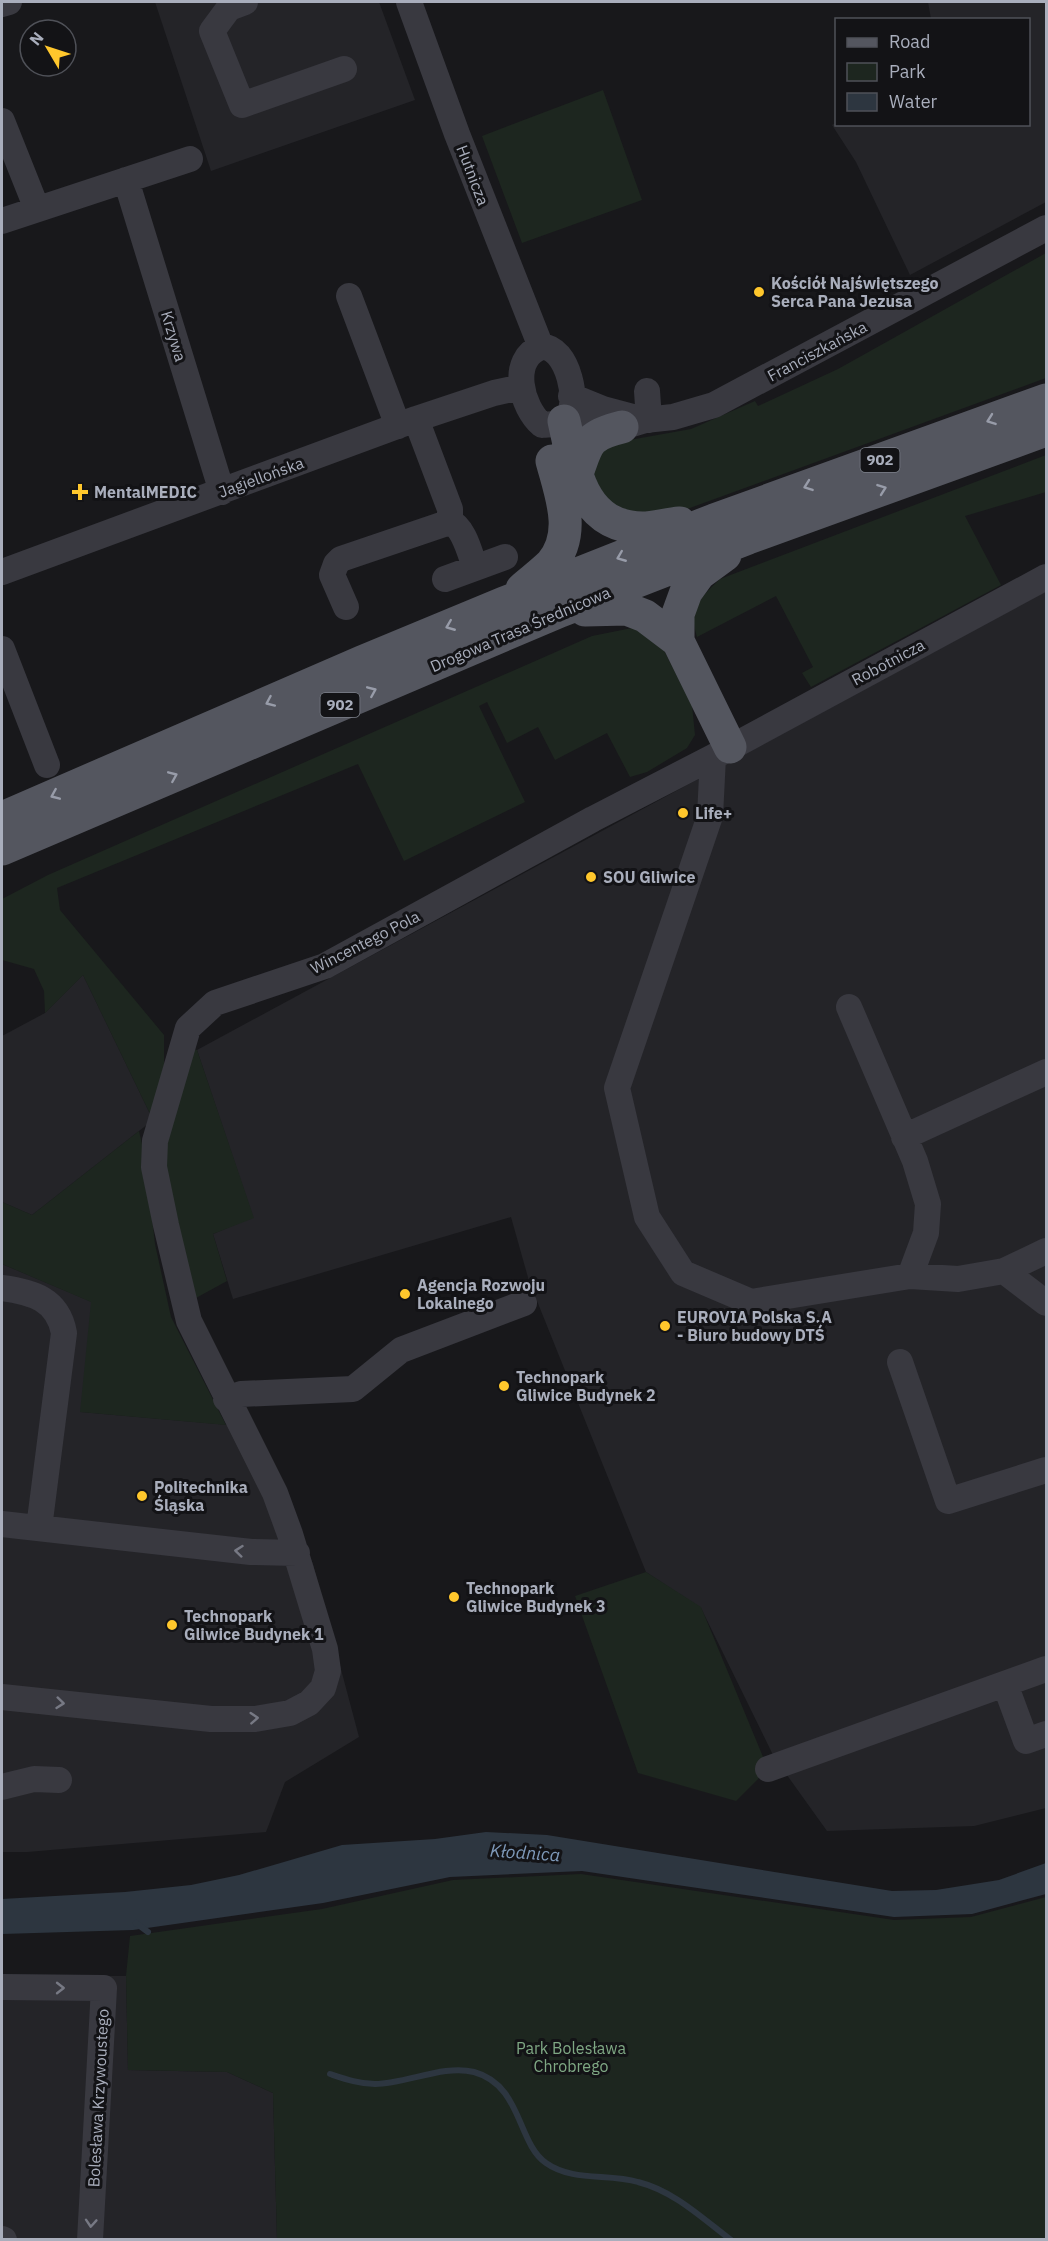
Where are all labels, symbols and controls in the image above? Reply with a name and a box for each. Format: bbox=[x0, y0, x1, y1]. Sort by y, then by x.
north arrow bbox=[18, 18, 78, 78]
legend bbox=[835, 18, 1030, 126]
text: N bbox=[25, 28, 48, 49]
text: Road bbox=[889, 30, 930, 53]
text: Park bbox=[889, 60, 926, 83]
text: Water bbox=[889, 90, 938, 113]
street label: Hutnicza bbox=[452, 142, 494, 208]
place label: Kościół Najświętszego Serca Pana Jezusa bbox=[771, 273, 939, 311]
marker: Kościół Najświętszego Serca Pana Jezusa bbox=[752, 285, 766, 299]
street label: Krzywa bbox=[157, 308, 191, 364]
street label: Franciszkańska bbox=[764, 316, 871, 386]
one-way arrow bbox=[987, 413, 997, 426]
road number: 902 bbox=[860, 448, 900, 472]
street label: Jagiellońska bbox=[216, 452, 307, 502]
one-way arrow bbox=[803, 479, 814, 492]
place label: MentalMEDIC bbox=[94, 482, 197, 502]
marker: MentalMEDIC bbox=[71, 483, 89, 501]
one-way arrow bbox=[876, 484, 887, 497]
one-way arrow bbox=[616, 550, 627, 562]
street label: Drogowa Trasa Średnicowa bbox=[426, 581, 614, 676]
one-way arrow bbox=[445, 619, 456, 631]
street label: Robotnicza bbox=[848, 634, 928, 690]
one-way arrow bbox=[365, 686, 376, 698]
road number: 902 bbox=[320, 693, 360, 717]
one-way arrow bbox=[266, 695, 277, 707]
one-way arrow bbox=[167, 771, 178, 783]
one-way arrow bbox=[50, 788, 61, 800]
place label: Life+ bbox=[695, 803, 732, 823]
marker: Life+ bbox=[676, 806, 690, 820]
place label: SOU Gliwice bbox=[603, 867, 695, 887]
marker: SOU Gliwice bbox=[584, 870, 598, 884]
street label: Wincentego Pola bbox=[307, 906, 423, 978]
place label: Agencja Rozwoju Lokalnego bbox=[417, 1275, 545, 1313]
marker: Agencja Rozwoju Lokalnego bbox=[398, 1287, 412, 1301]
place label: EUROVIA Polska S.A - Biuro budowy DTŚ bbox=[677, 1307, 832, 1345]
marker: EUROVIA Polska S.A - Biuro budowy DTŚ bbox=[658, 1319, 672, 1333]
place label: Technopark Gliwice Budynek 2 bbox=[516, 1367, 656, 1405]
marker: Technopark Gliwice Budynek 2 bbox=[497, 1379, 511, 1393]
place label: Politechnika Śląska bbox=[154, 1477, 248, 1515]
marker: Politechnika Śląska bbox=[135, 1489, 149, 1503]
one-way arrow bbox=[234, 1545, 243, 1558]
place label: Technopark Gliwice Budynek 3 bbox=[466, 1578, 606, 1616]
marker: Technopark Gliwice Budynek 3 bbox=[447, 1590, 461, 1604]
place label: Technopark Gliwice Budynek 1 bbox=[184, 1606, 324, 1644]
marker: Technopark Gliwice Budynek 1 bbox=[165, 1618, 179, 1632]
one-way arrow bbox=[55, 1696, 64, 1709]
one-way arrow bbox=[249, 1712, 258, 1725]
water label: Kłodnica bbox=[489, 1839, 561, 1866]
one-way arrow bbox=[55, 1982, 64, 1994]
street label: Bolesława Krzywoustego bbox=[83, 2008, 113, 2188]
park label: Park Bolesława Chrobrego bbox=[516, 2038, 627, 2076]
one-way arrow bbox=[85, 2218, 98, 2227]

